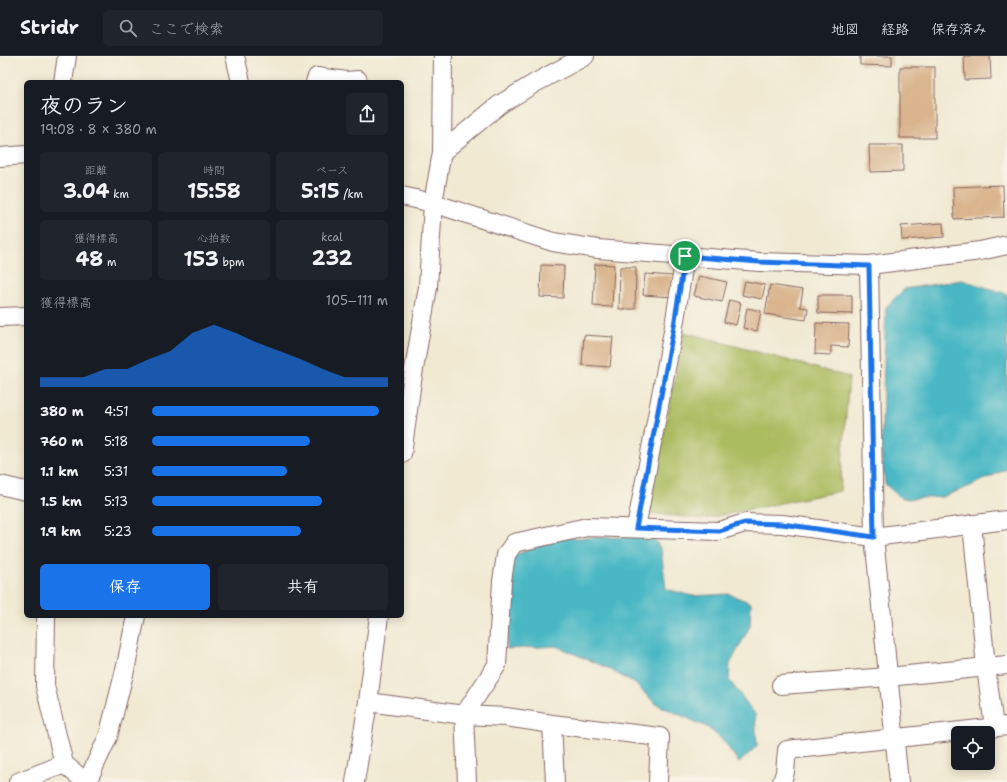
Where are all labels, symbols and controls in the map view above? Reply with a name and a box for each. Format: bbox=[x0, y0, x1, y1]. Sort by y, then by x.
search box bbox=[103, 10, 383, 46]
text: Stridr bbox=[20, 15, 79, 40]
icon: search bbox=[117, 17, 139, 39]
text: ここで検索 bbox=[149, 19, 224, 39]
text: 地図 bbox=[831, 20, 859, 38]
text: 経路 bbox=[881, 20, 909, 38]
text: 保存済み bbox=[931, 20, 987, 38]
text: 夜のラン bbox=[40, 91, 128, 120]
button: share bbox=[346, 93, 388, 135]
text: 19:08 · 8 × 380 m bbox=[40, 121, 157, 138]
text: 距離 bbox=[85, 163, 107, 178]
text: 時間 bbox=[203, 163, 225, 178]
text: ペース bbox=[316, 163, 348, 178]
text: 3.04 bbox=[63, 178, 110, 204]
text: 15:58 bbox=[187, 178, 241, 204]
text: 5:15 bbox=[301, 178, 340, 204]
text: km bbox=[110, 187, 129, 202]
text: /km bbox=[340, 187, 363, 202]
text: kcal bbox=[321, 230, 343, 245]
text: 獲得標高 bbox=[74, 231, 118, 246]
text: 心拍数 bbox=[198, 231, 231, 246]
pin bbox=[668, 239, 702, 273]
text: 232 bbox=[311, 245, 353, 271]
icon: arrive bbox=[674, 245, 696, 267]
text: 48 bbox=[75, 246, 103, 272]
text: 153 bbox=[183, 246, 219, 272]
text: m bbox=[103, 255, 117, 270]
text: bpm bbox=[219, 255, 245, 270]
text: 105–111 m bbox=[326, 292, 388, 309]
text: 獲得標高 bbox=[40, 294, 92, 311]
text: 380 m bbox=[40, 403, 83, 420]
text: 4:51 bbox=[104, 403, 129, 420]
text: 760 m bbox=[40, 433, 83, 450]
text: 5:18 bbox=[104, 433, 128, 450]
text: 1.1 km bbox=[40, 463, 78, 480]
text: 5:31 bbox=[104, 463, 128, 480]
text: 1.5 km bbox=[40, 493, 82, 510]
text: 5:13 bbox=[104, 493, 128, 510]
text: 1.9 km bbox=[40, 523, 81, 540]
text: 5:23 bbox=[104, 523, 132, 540]
button: 保存 bbox=[40, 564, 210, 610]
button: 共有 bbox=[218, 564, 388, 610]
map controls bbox=[951, 726, 995, 770]
button: locate bbox=[951, 726, 995, 770]

